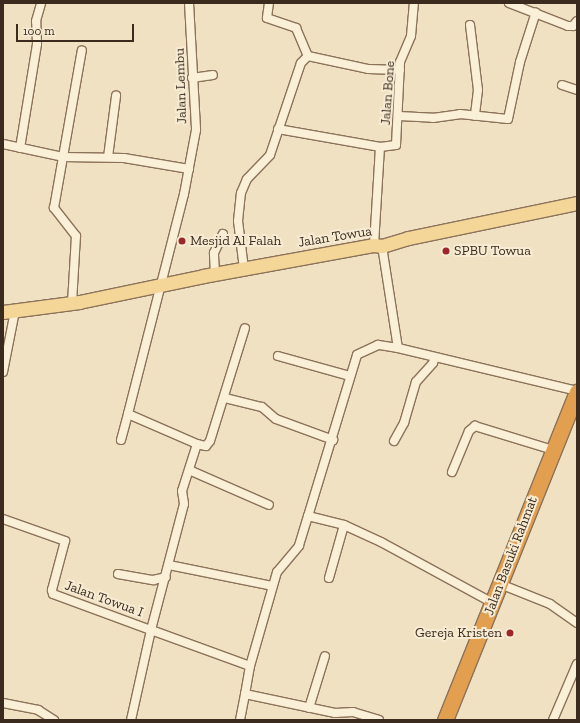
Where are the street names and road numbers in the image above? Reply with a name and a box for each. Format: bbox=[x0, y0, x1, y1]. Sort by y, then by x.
street label: Jalan Lembu bbox=[171, 48, 191, 124]
street label: Jalan Bone bbox=[377, 60, 399, 126]
street label: Jalan Towua bbox=[297, 223, 373, 251]
street label: Jalan Basuki Rahmat bbox=[481, 494, 541, 618]
street label: Jalan Towua I bbox=[62, 577, 146, 621]

